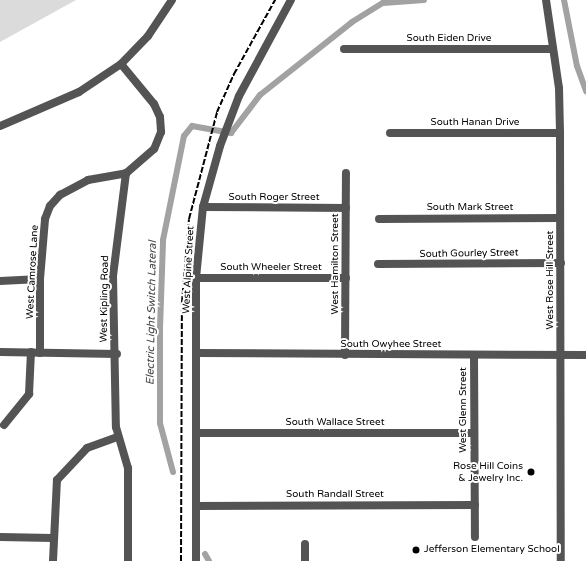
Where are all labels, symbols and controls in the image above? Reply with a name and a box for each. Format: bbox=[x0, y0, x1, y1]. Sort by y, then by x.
street label: South Eiden Drive bbox=[407, 33, 491, 45]
street label: South Hanan Drive bbox=[430, 117, 520, 129]
street label: South Roger Street bbox=[228, 192, 320, 204]
street label: South Mark Street bbox=[427, 202, 513, 214]
street label: West Hamilton Street bbox=[330, 214, 342, 314]
street label: West Camrose Lane bbox=[25, 225, 41, 319]
street label: West Alpine Street bbox=[181, 226, 197, 314]
street label: West Rose Hill Street bbox=[545, 231, 557, 329]
water label: Electric Light Switch Lateral bbox=[144, 241, 160, 385]
street label: South Gourley Street bbox=[419, 247, 519, 261]
street label: West Kipling Road bbox=[98, 255, 112, 343]
street label: South Wheeler Street bbox=[220, 262, 322, 274]
street label: South Owyhee Street bbox=[341, 339, 441, 351]
street label: West Glenn Street bbox=[458, 367, 470, 453]
street label: South Wallace Street bbox=[286, 417, 384, 429]
place label: Rose Hill Coins & Jewelry Inc. bbox=[453, 460, 523, 484]
marker: Rose Hill Coins & Jewelry Inc. bbox=[526, 467, 536, 477]
street label: South Randall Street bbox=[286, 489, 384, 501]
place label: Jefferson Elementary School bbox=[424, 544, 560, 556]
marker: Jefferson Elementary School bbox=[411, 545, 421, 555]

